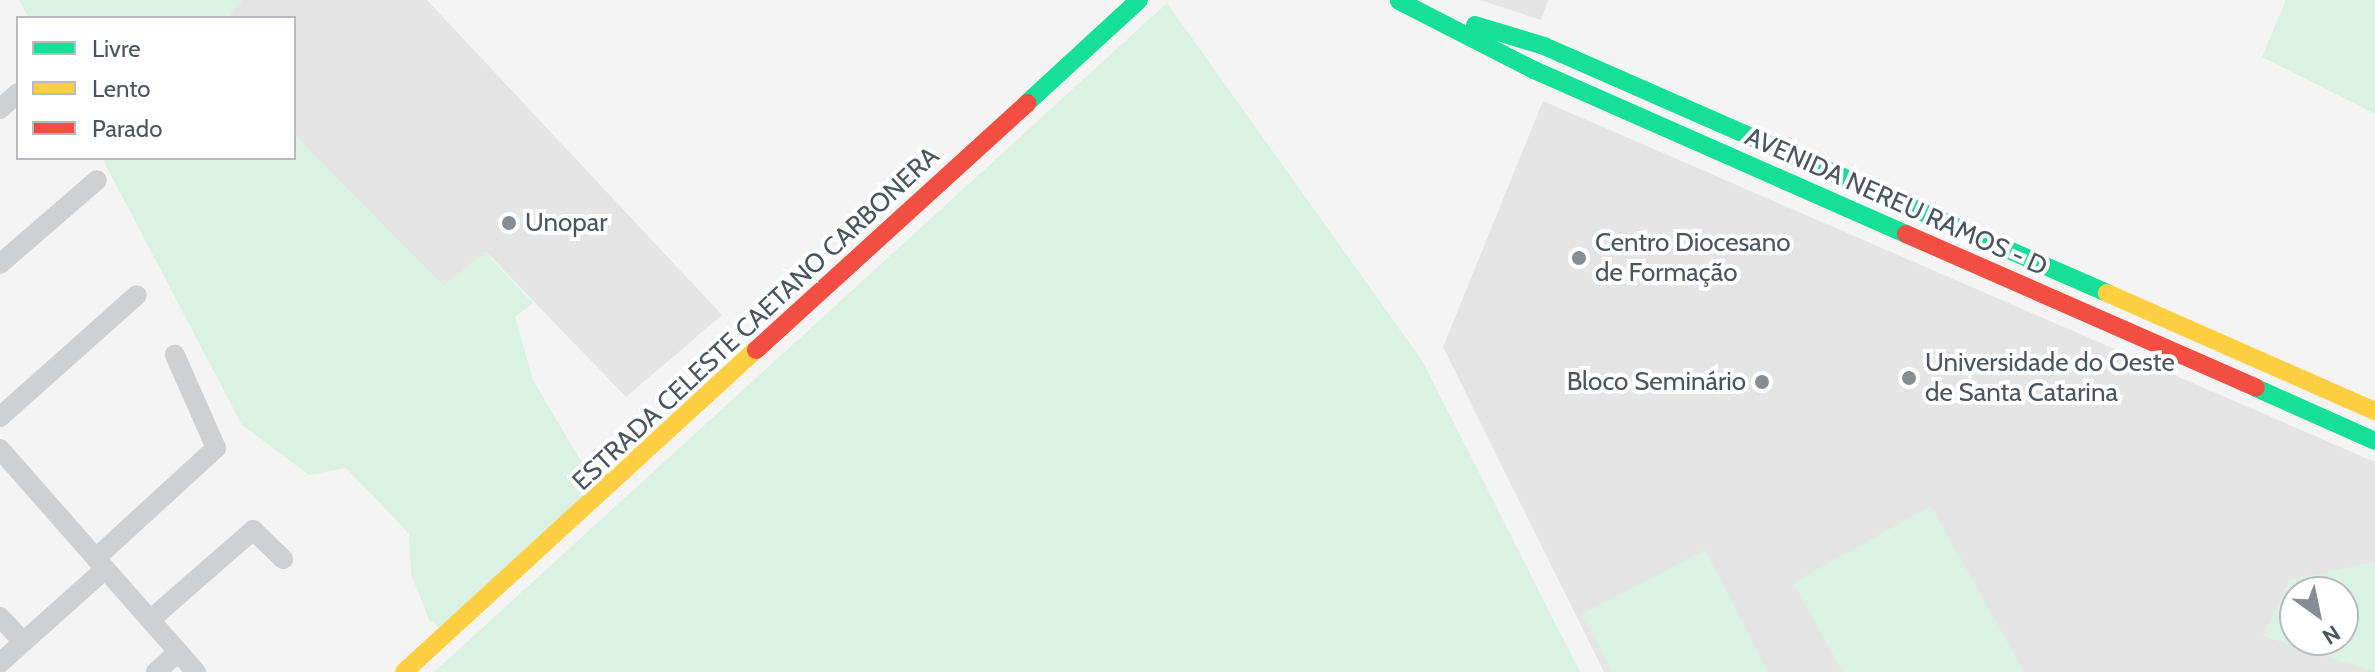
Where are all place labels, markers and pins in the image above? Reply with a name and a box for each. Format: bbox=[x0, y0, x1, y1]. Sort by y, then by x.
place label: Unopar bbox=[525, 207, 607, 239]
marker: Unopar bbox=[500, 214, 518, 232]
place label: Centro Diocesano de Formação bbox=[1595, 227, 1791, 288]
marker: Centro Diocesano de Formação bbox=[1570, 249, 1588, 267]
place label: Universidade do Oeste de Santa Catarina bbox=[1925, 347, 2175, 408]
place label: Bloco Seminário bbox=[1567, 366, 1746, 398]
marker: Universidade do Oeste de Santa Catarina bbox=[1900, 369, 1918, 387]
marker: Bloco Seminário bbox=[1753, 373, 1771, 391]

